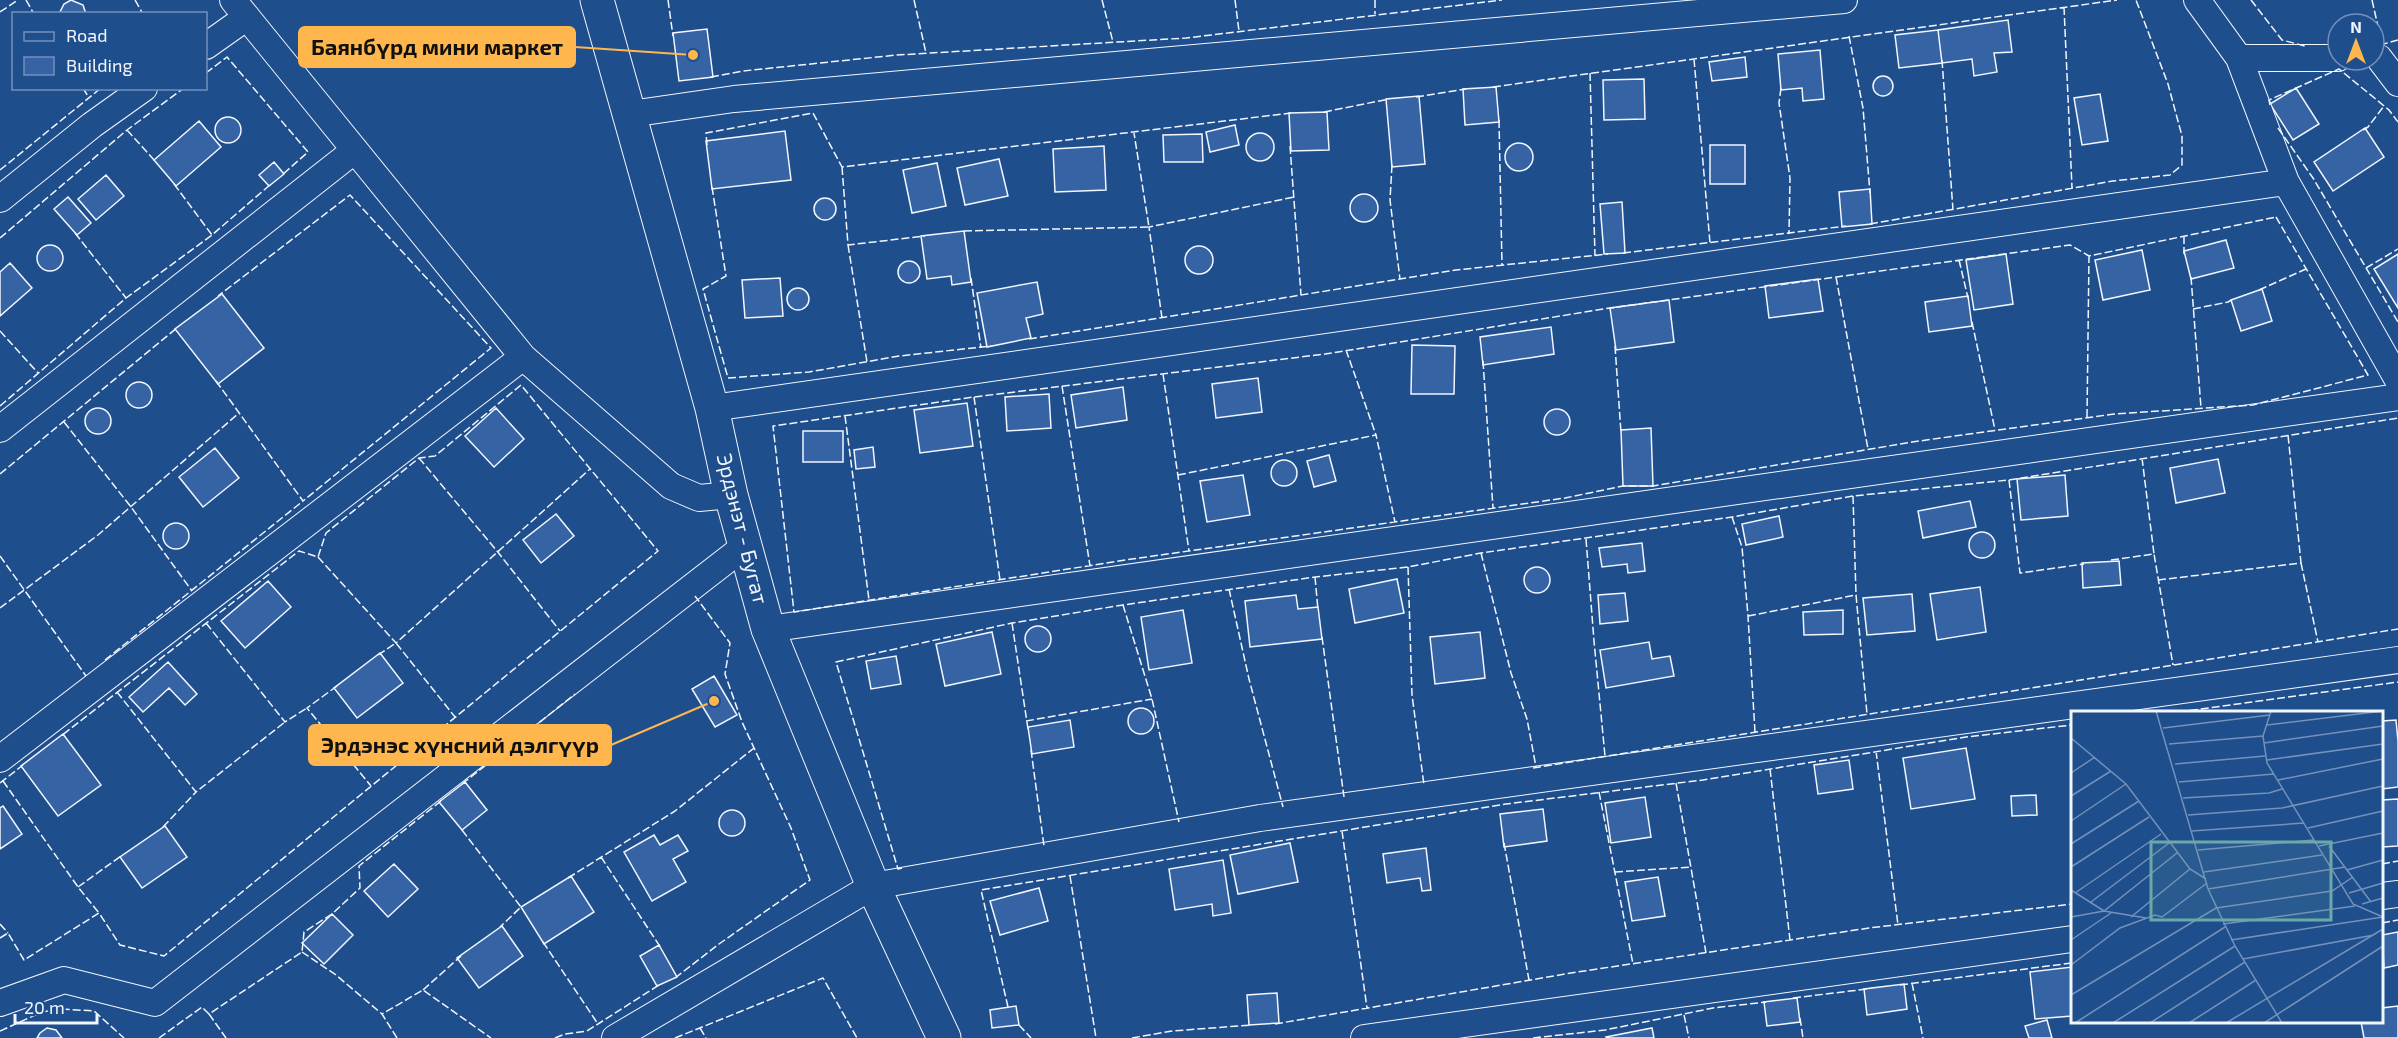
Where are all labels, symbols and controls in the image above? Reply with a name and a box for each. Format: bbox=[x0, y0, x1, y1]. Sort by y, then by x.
legend bbox=[12, 12, 207, 90]
north arrow bbox=[2326, 12, 2386, 72]
text: N bbox=[2350, 17, 2362, 36]
text: Road bbox=[66, 24, 107, 46]
callout: Баянбүрд мини маркет bbox=[299, 27, 575, 67]
text: Баянбүрд мини маркет bbox=[311, 33, 563, 59]
text: Building bbox=[66, 54, 133, 76]
street label: Эрдэнэт - Бугат bbox=[712, 451, 774, 607]
inset map bbox=[2071, 711, 2383, 1023]
callout: Эрдэнэс хүнсний дэлгүүр bbox=[309, 725, 611, 765]
text: Эрдэнэс хүнсний дэлгүүр bbox=[321, 731, 599, 757]
scale bar bbox=[15, 987, 98, 1025]
text: 20 m bbox=[24, 996, 65, 1018]

